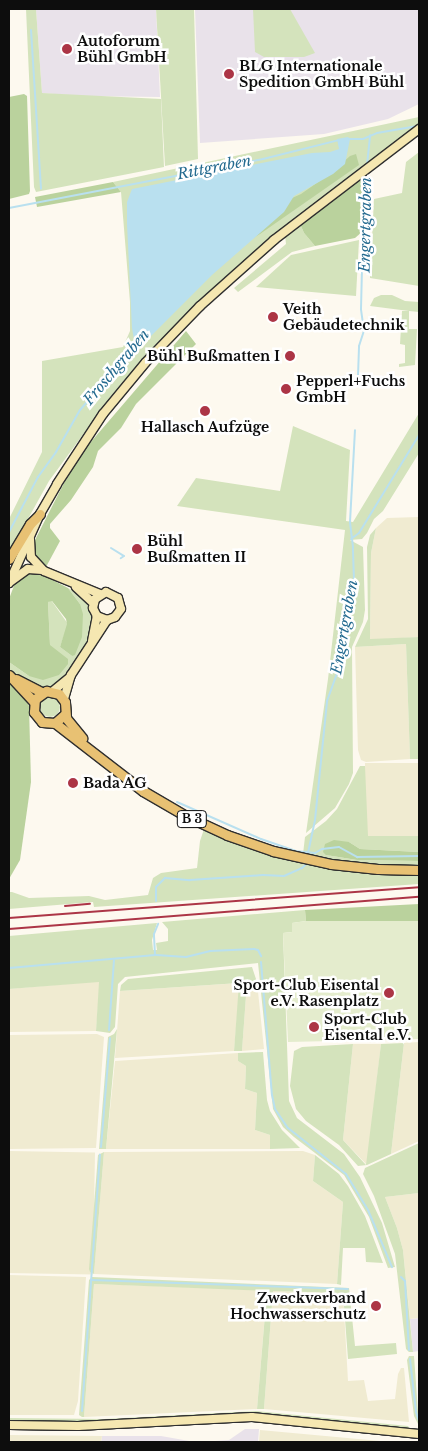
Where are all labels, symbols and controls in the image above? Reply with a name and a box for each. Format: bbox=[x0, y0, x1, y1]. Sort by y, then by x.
place label: Autoforum Bühl GmbH bbox=[77, 33, 167, 65]
marker: Autoforum Bühl GmbH bbox=[61, 43, 73, 55]
place label: BLG Internationale Spedition GmbH Bühl bbox=[239, 58, 404, 90]
marker: BLG Internationale Spedition GmbH Bühl bbox=[223, 68, 235, 80]
water label: Rittgraben bbox=[175, 151, 253, 183]
water label: Engertgraben bbox=[355, 177, 375, 273]
place label: Veith Gebäudetechnik bbox=[283, 301, 405, 334]
marker: Veith Gebäudetechnik bbox=[267, 311, 279, 323]
water label: Froschgraben bbox=[79, 326, 153, 408]
place label: Bühl Bußmatten I bbox=[147, 348, 280, 364]
marker: Bühl Bußmatten I bbox=[284, 350, 296, 362]
place label: Pepperl+Fuchs GmbH bbox=[296, 373, 405, 406]
marker: Pepperl+Fuchs GmbH bbox=[280, 383, 292, 395]
marker: Hallasch Aufzüge bbox=[199, 405, 211, 417]
place label: Hallasch Aufzüge bbox=[141, 419, 269, 435]
place label: Bühl Bußmatten II bbox=[147, 533, 246, 566]
marker: Bühl Bußmatten II bbox=[131, 543, 143, 555]
water label: Engertgraben bbox=[327, 578, 361, 676]
place label: Bada AG bbox=[83, 775, 147, 791]
marker: Bada AG bbox=[67, 777, 79, 789]
road number: B 3 bbox=[176, 810, 208, 829]
place label: Sport-Club Eisental e.V. Rasenplatz bbox=[234, 977, 379, 1010]
marker: Sport-Club Eisental e.V. Rasenplatz bbox=[383, 987, 395, 999]
place label: Sport-Club Eisental e.V. bbox=[324, 1011, 411, 1044]
marker: Sport-Club Eisental e.V. bbox=[308, 1021, 320, 1033]
place label: Zweckverband Hochwasserschutz bbox=[230, 1290, 366, 1322]
marker: Zweckverband Hochwasserschutz bbox=[370, 1300, 382, 1312]

